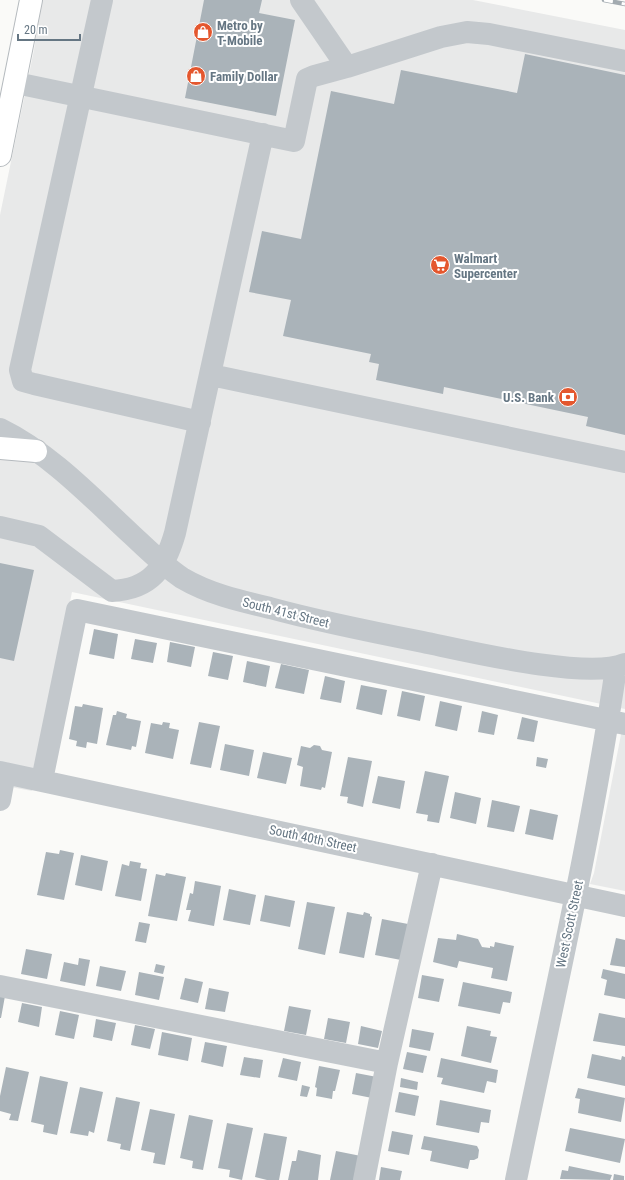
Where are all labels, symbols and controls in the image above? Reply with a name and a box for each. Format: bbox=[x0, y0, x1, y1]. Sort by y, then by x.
scale bar bbox=[18, 16, 80, 42]
place label: Metro by T-Mobile bbox=[217, 18, 263, 48]
shop icon: Metro by T-Mobile bbox=[192, 21, 214, 43]
text: 20 m bbox=[24, 23, 48, 37]
shop icon: Family Dollar bbox=[185, 65, 207, 87]
place label: Family Dollar bbox=[210, 69, 279, 84]
place label: Walmart Supercenter bbox=[454, 251, 518, 281]
supermarket icon: Walmart Supercenter bbox=[429, 254, 451, 276]
bank icon: U.S. Bank bbox=[557, 386, 579, 408]
place label: U.S. Bank bbox=[503, 390, 555, 405]
street label: South 41st Street bbox=[241, 594, 331, 631]
street label: South 40th Street bbox=[268, 822, 358, 855]
street label: West Scott Street bbox=[553, 879, 586, 969]

